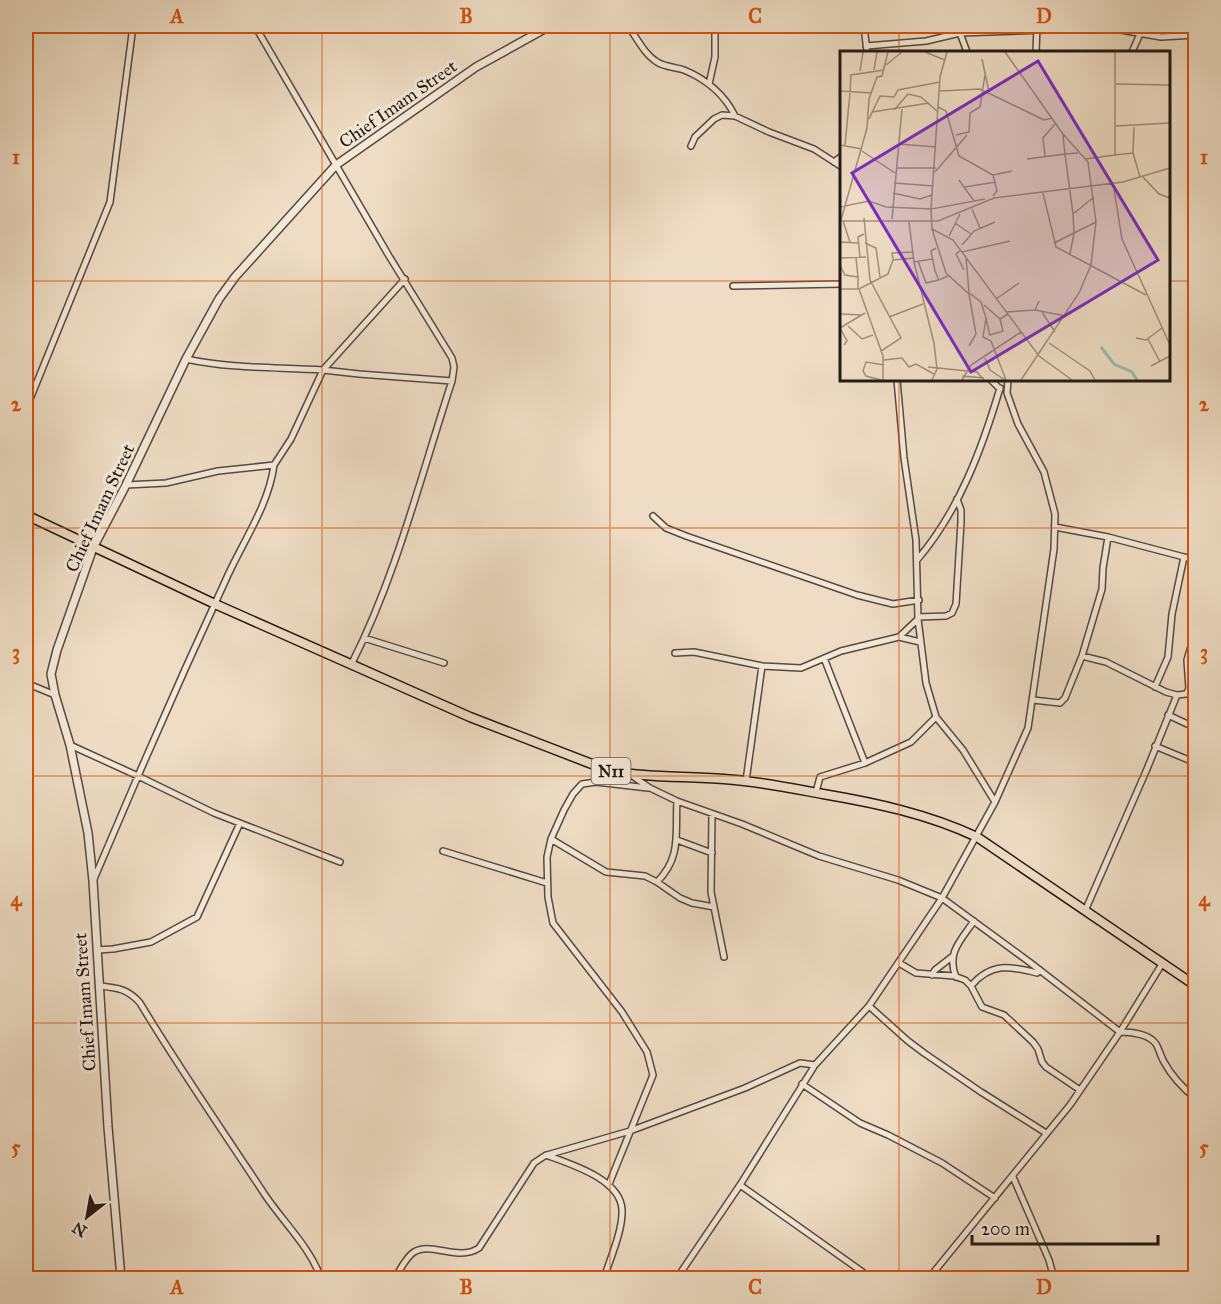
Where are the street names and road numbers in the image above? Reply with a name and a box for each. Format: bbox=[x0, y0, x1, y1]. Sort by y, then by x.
street label: Chief Imam Street bbox=[335, 55, 462, 153]
street label: Chief Imam Street bbox=[61, 440, 140, 576]
road number: N11 bbox=[592, 758, 630, 784]
street label: Chief Imam Street bbox=[69, 931, 101, 1072]

